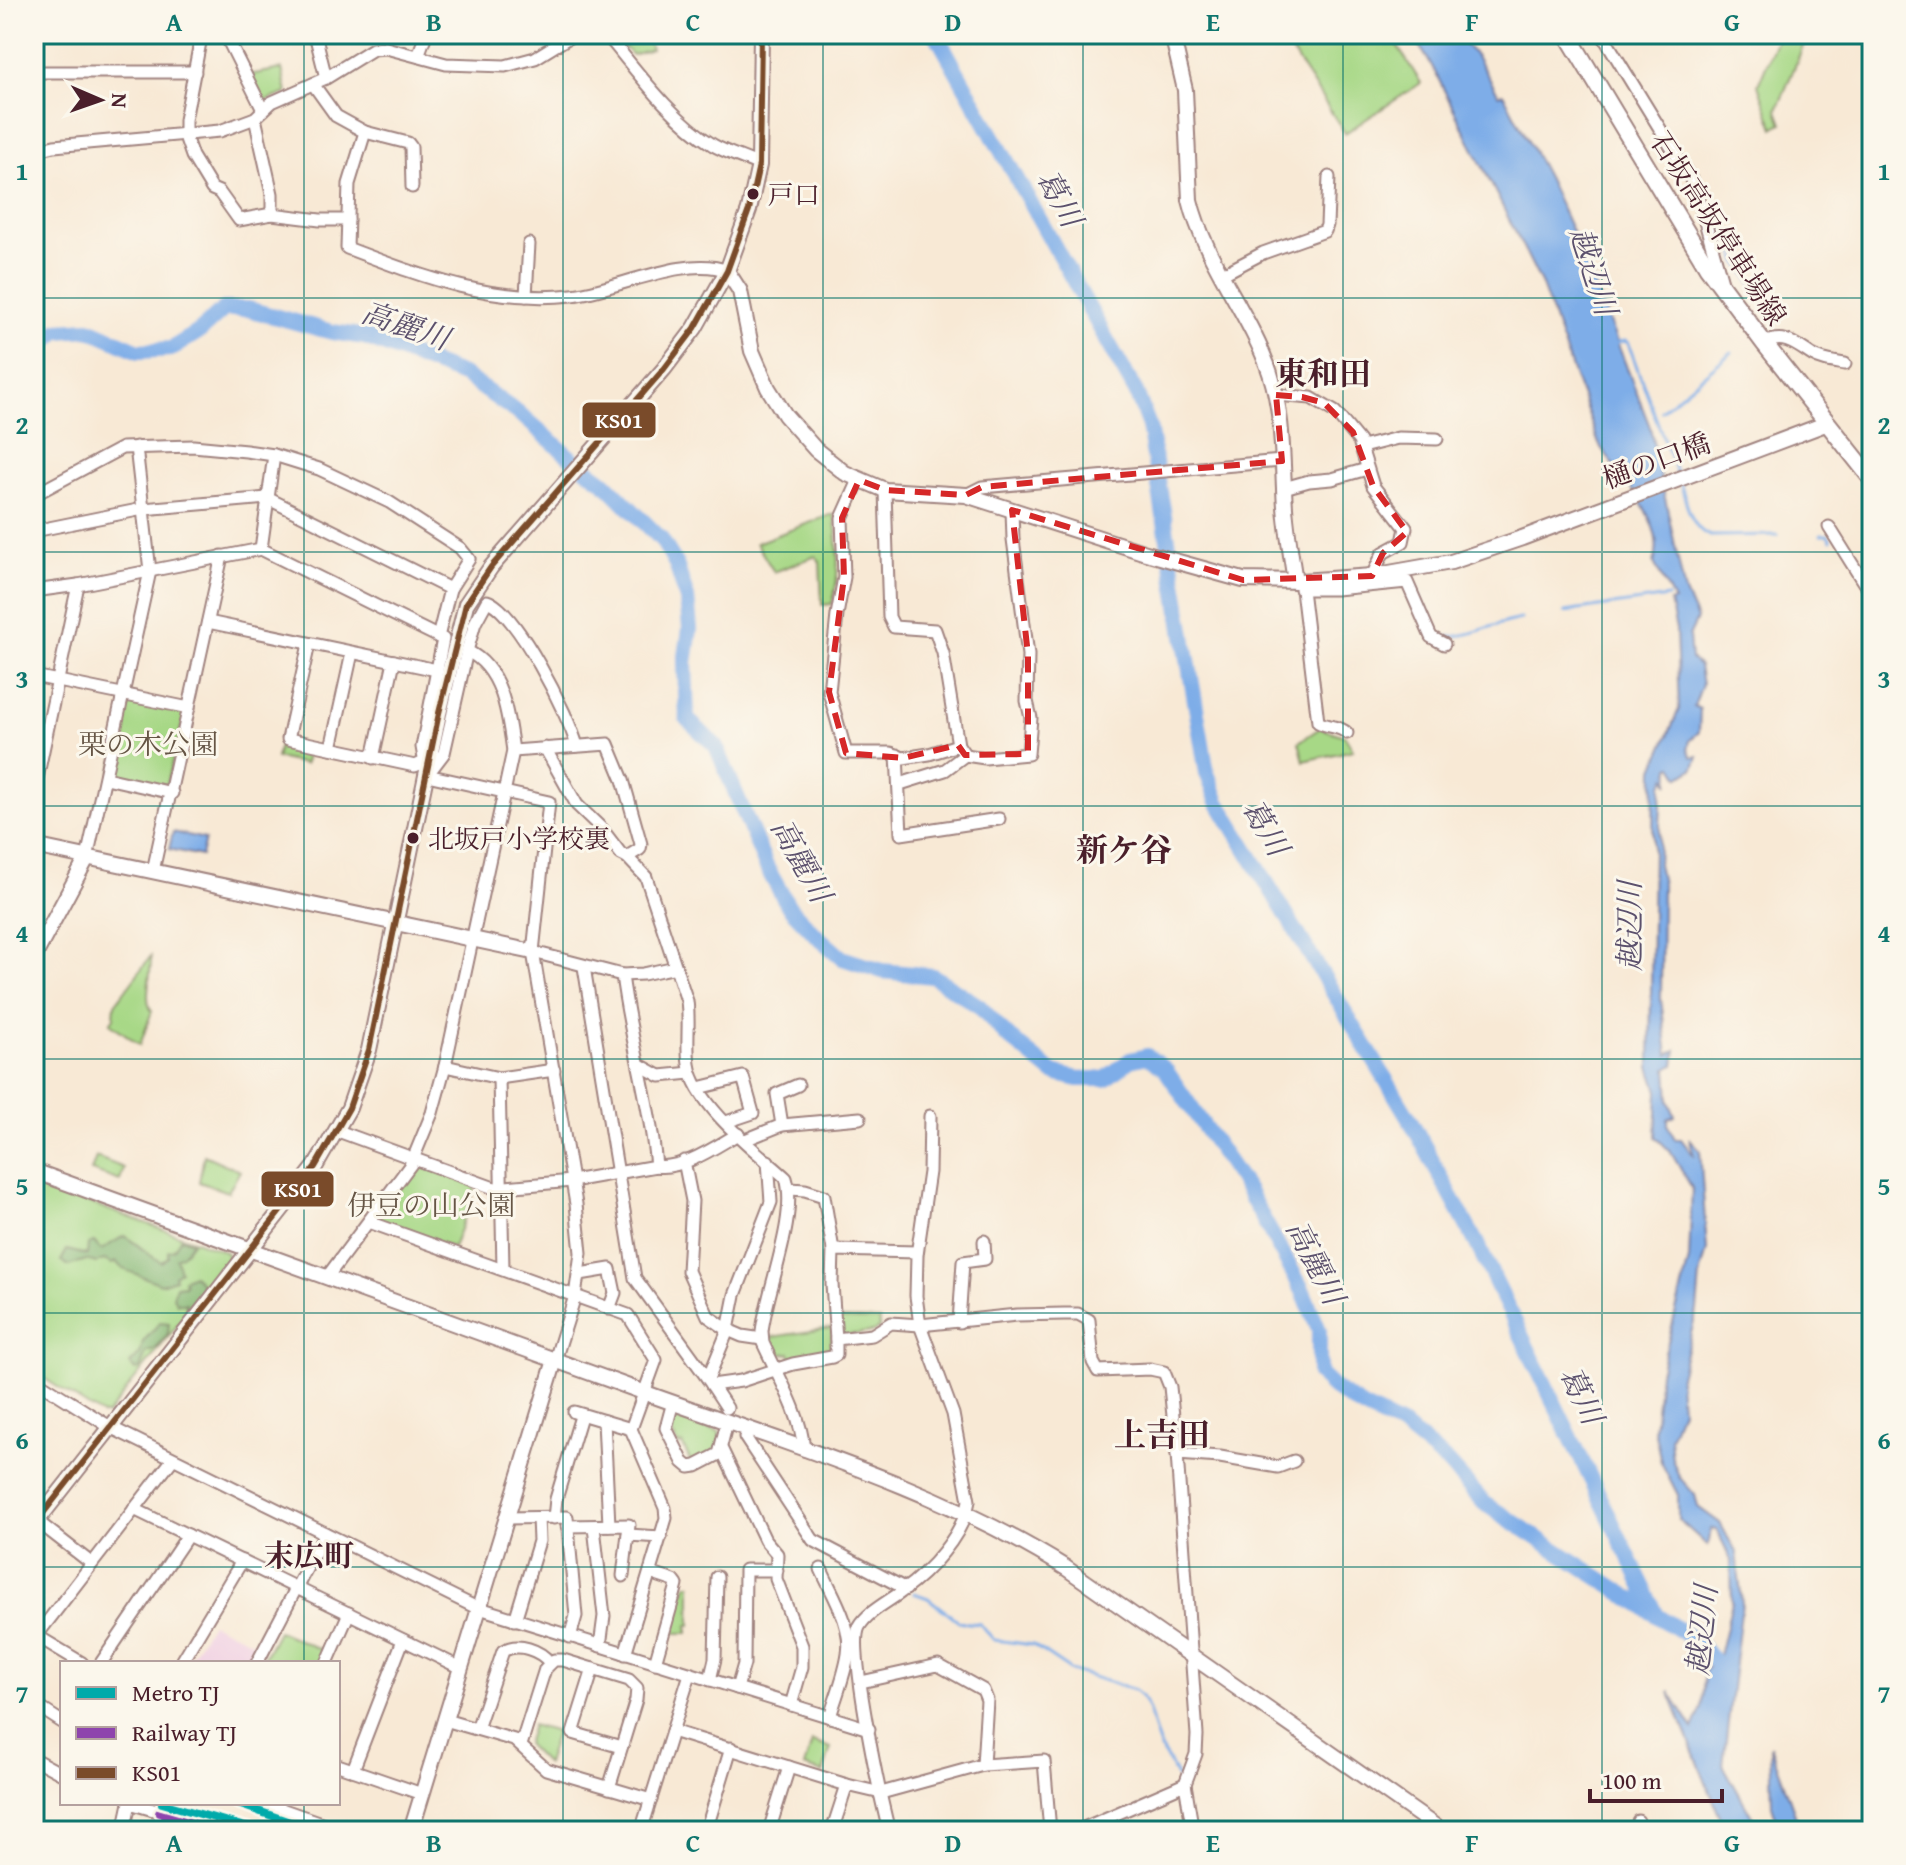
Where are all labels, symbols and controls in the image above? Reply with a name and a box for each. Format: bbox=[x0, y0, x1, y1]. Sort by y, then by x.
text: A bbox=[166, 2, 183, 41]
text: B bbox=[426, 2, 442, 41]
text: C bbox=[686, 2, 700, 41]
text: D bbox=[945, 2, 961, 41]
text: E bbox=[1206, 2, 1220, 41]
text: F bbox=[1465, 2, 1479, 41]
text: G bbox=[1724, 2, 1740, 41]
north arrow bbox=[60, 60, 140, 140]
text: N bbox=[104, 93, 136, 109]
street label: 石坂高坂停車場線 bbox=[1641, 123, 1797, 333]
text: 1 bbox=[15, 151, 29, 190]
text: 1 bbox=[1877, 151, 1891, 190]
water label: 葛川 bbox=[1026, 161, 1095, 238]
place label: 戸口 bbox=[768, 175, 820, 214]
marker: 戸口 bbox=[745, 186, 761, 202]
water label: 越辺川 bbox=[1559, 221, 1630, 323]
water label: 高麗川 bbox=[356, 290, 459, 361]
district label: 東和田 bbox=[1275, 350, 1371, 397]
line badge: KS01 bbox=[581, 401, 657, 439]
text: KS01 bbox=[595, 404, 643, 436]
text: 2 bbox=[15, 405, 29, 444]
text: 2 bbox=[1877, 405, 1891, 444]
street label: 樋の口橋 bbox=[1596, 422, 1716, 498]
text: 3 bbox=[15, 659, 29, 698]
text: 3 bbox=[1877, 659, 1891, 698]
park label: 栗の木公園 bbox=[78, 723, 218, 764]
water label: 葛川 bbox=[1232, 790, 1302, 867]
water label: 高麗川 bbox=[761, 810, 845, 913]
place label: 北坂戸小学校裏 bbox=[428, 819, 610, 858]
district label: 新ケ谷 bbox=[1076, 826, 1172, 873]
marker: 北坂戸小学校裏 bbox=[405, 830, 421, 846]
water label: 越辺川 bbox=[1607, 878, 1651, 971]
text: 4 bbox=[15, 913, 29, 952]
text: 4 bbox=[1877, 913, 1891, 952]
text: 5 bbox=[15, 1166, 29, 1205]
text: 5 bbox=[1877, 1166, 1891, 1205]
line badge: KS01 bbox=[260, 1170, 335, 1208]
text: KS01 bbox=[274, 1173, 322, 1205]
park label: 伊豆の山公園 bbox=[347, 1184, 515, 1225]
water label: 高麗川 bbox=[1276, 1212, 1357, 1315]
water label: 葛川 bbox=[1549, 1358, 1616, 1434]
district label: 上吉田 bbox=[1114, 1411, 1210, 1458]
text: 6 bbox=[15, 1420, 29, 1459]
text: 6 bbox=[1877, 1420, 1891, 1459]
district label: 末広町 bbox=[264, 1533, 354, 1577]
water label: 越辺川 bbox=[1674, 1580, 1728, 1677]
legend bbox=[60, 1661, 340, 1805]
text: 7 bbox=[15, 1674, 29, 1713]
text: 7 bbox=[1877, 1674, 1891, 1713]
text: Metro TJ bbox=[132, 1675, 219, 1710]
text: Railway TJ bbox=[132, 1715, 237, 1750]
scale bar bbox=[1590, 1753, 1722, 1803]
text: KS01 bbox=[132, 1755, 181, 1790]
text: 100 m bbox=[1602, 1763, 1662, 1798]
text: A bbox=[166, 1823, 183, 1862]
text: B bbox=[426, 1823, 442, 1862]
text: C bbox=[686, 1823, 700, 1862]
text: D bbox=[945, 1823, 961, 1862]
text: E bbox=[1206, 1823, 1220, 1862]
text: F bbox=[1465, 1823, 1479, 1862]
text: G bbox=[1724, 1823, 1740, 1862]

